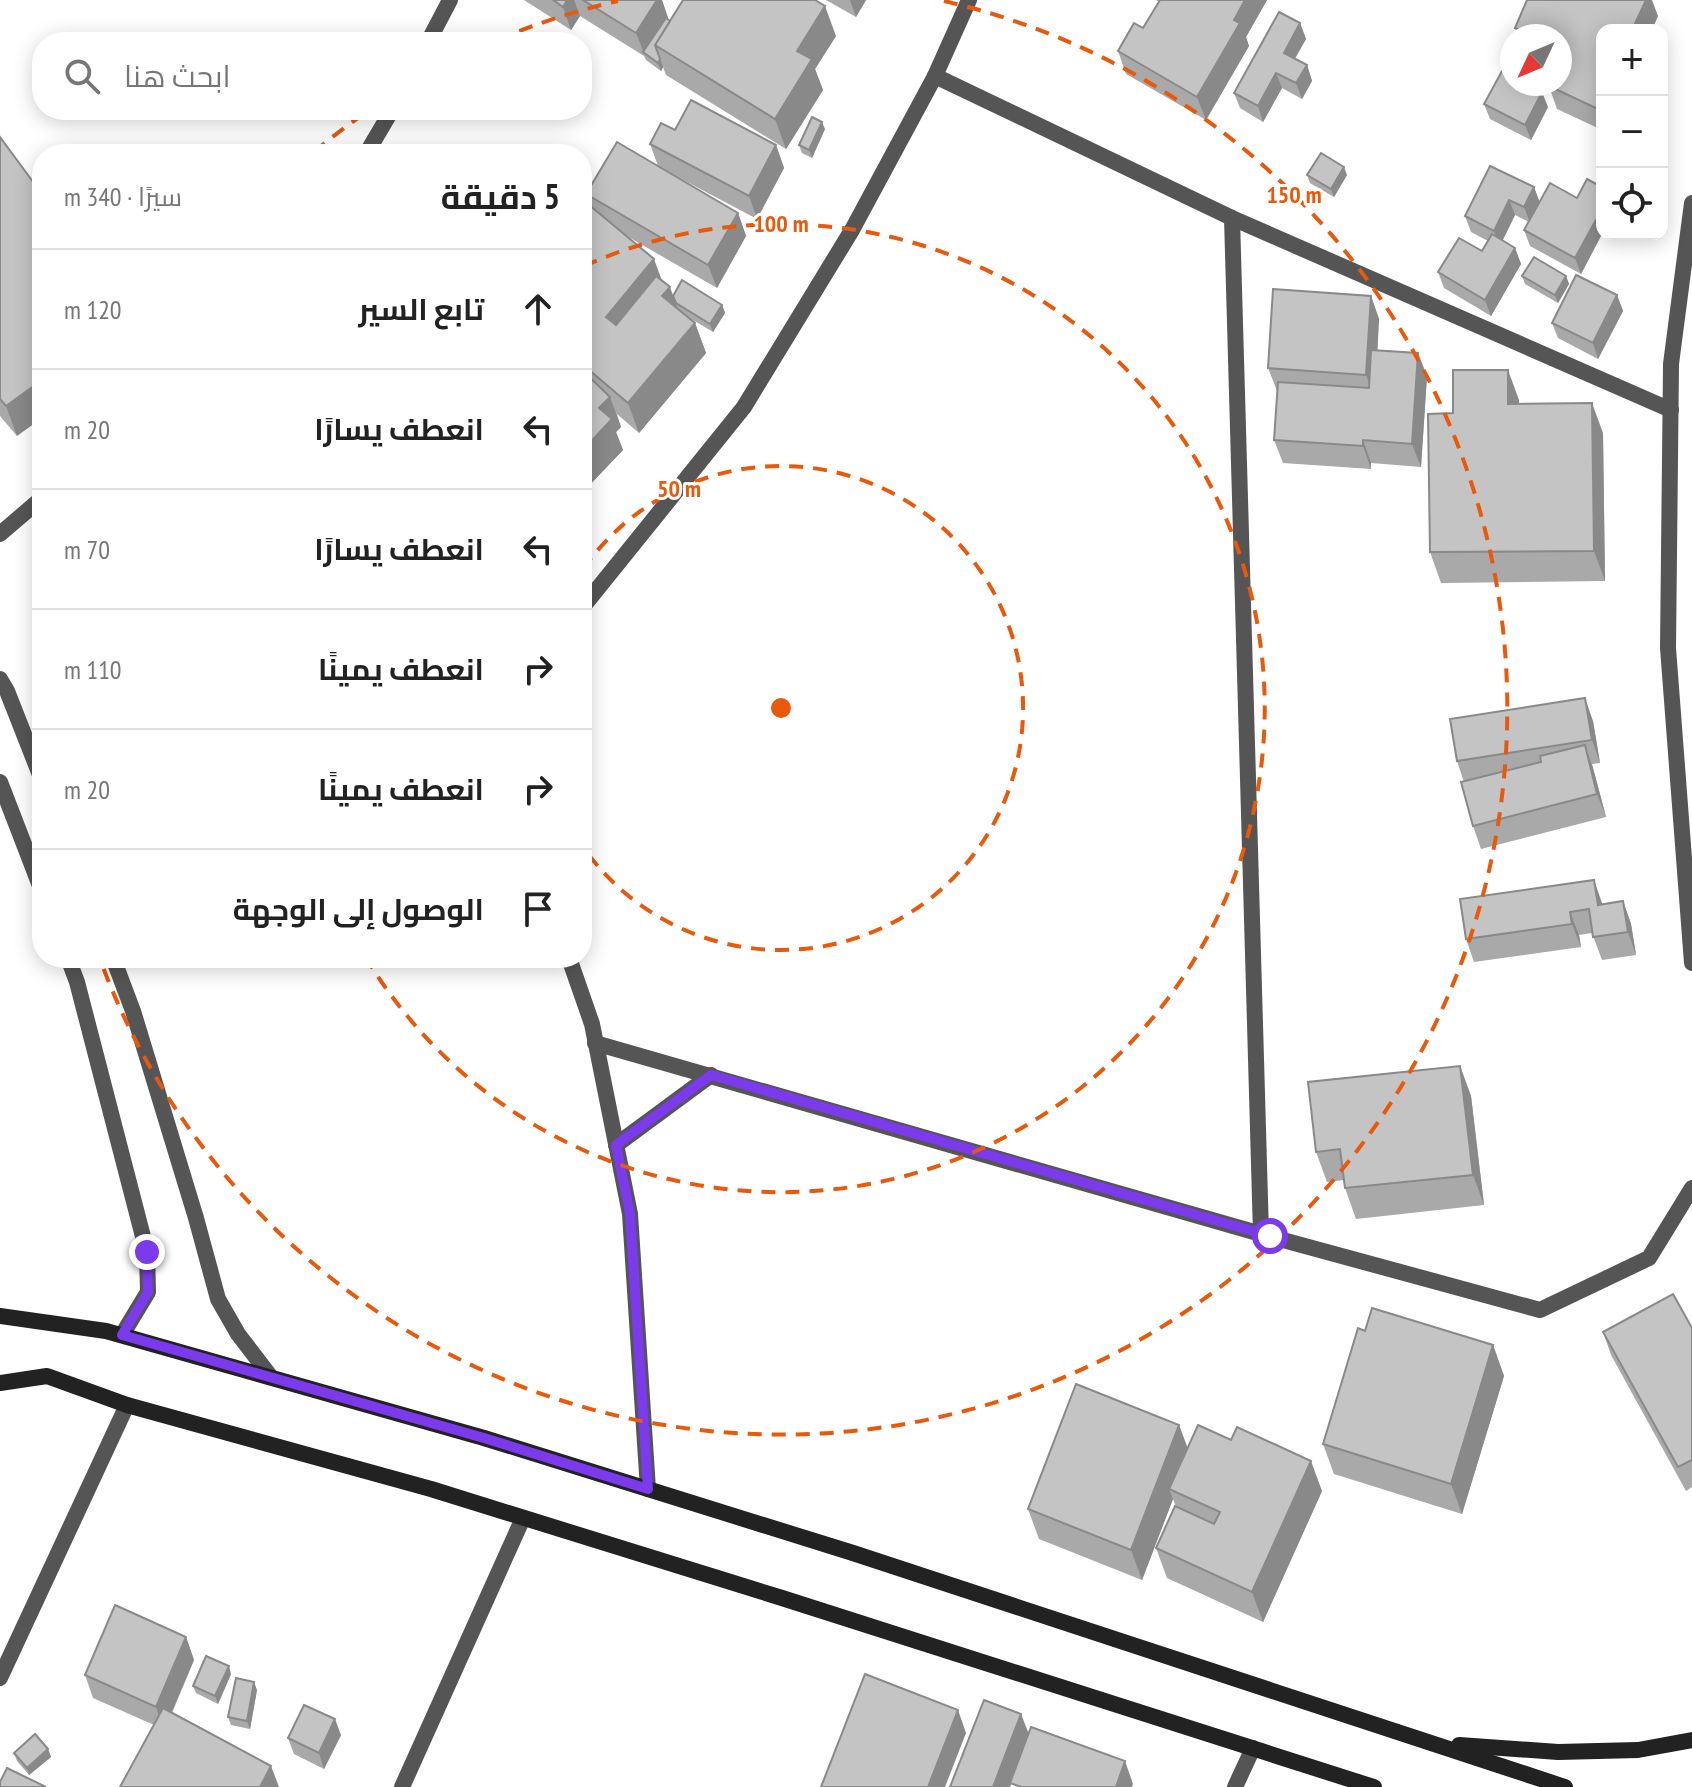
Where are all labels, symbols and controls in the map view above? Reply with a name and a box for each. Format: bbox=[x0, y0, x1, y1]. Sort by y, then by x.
north arrow bbox=[1500, 24, 1572, 96]
map controls bbox=[1596, 24, 1668, 240]
button: + bbox=[1596, 24, 1668, 96]
search box bbox=[32, 32, 592, 120]
icon: search bbox=[60, 54, 104, 98]
text: ابحث هنا bbox=[124, 56, 231, 95]
button: − bbox=[1596, 96, 1668, 168]
button: locate bbox=[1596, 168, 1668, 240]
text: 5 دقيقة bbox=[441, 174, 560, 218]
text: 150 m bbox=[1266, 179, 1322, 210]
text: سيرًا · 340 m bbox=[64, 180, 182, 213]
text: 100 m bbox=[753, 208, 809, 239]
icon: ahead bbox=[516, 287, 560, 331]
text: تابع السير bbox=[359, 289, 484, 328]
text: 120 m bbox=[64, 293, 122, 326]
icon: left bbox=[516, 407, 560, 451]
text: انعطف يسارًا bbox=[314, 409, 484, 448]
text: 20 m bbox=[64, 413, 110, 446]
text: 50 m bbox=[657, 473, 701, 504]
icon: left bbox=[516, 527, 560, 571]
text: انعطف يسارًا bbox=[314, 529, 484, 568]
text: 70 m bbox=[64, 533, 110, 566]
icon: right bbox=[516, 647, 560, 691]
text: انعطف يمينًا bbox=[318, 649, 484, 688]
text: 110 m bbox=[64, 653, 122, 686]
centre of rings bbox=[767, 694, 795, 722]
icon: right bbox=[516, 767, 560, 811]
text: انعطف يمينًا bbox=[318, 769, 484, 808]
text: 20 m bbox=[64, 773, 110, 806]
icon: arrive bbox=[516, 887, 560, 931]
text: الوصول إلى الوجهة bbox=[233, 889, 484, 928]
route start bbox=[1252, 1218, 1288, 1254]
route end bbox=[129, 1234, 165, 1270]

